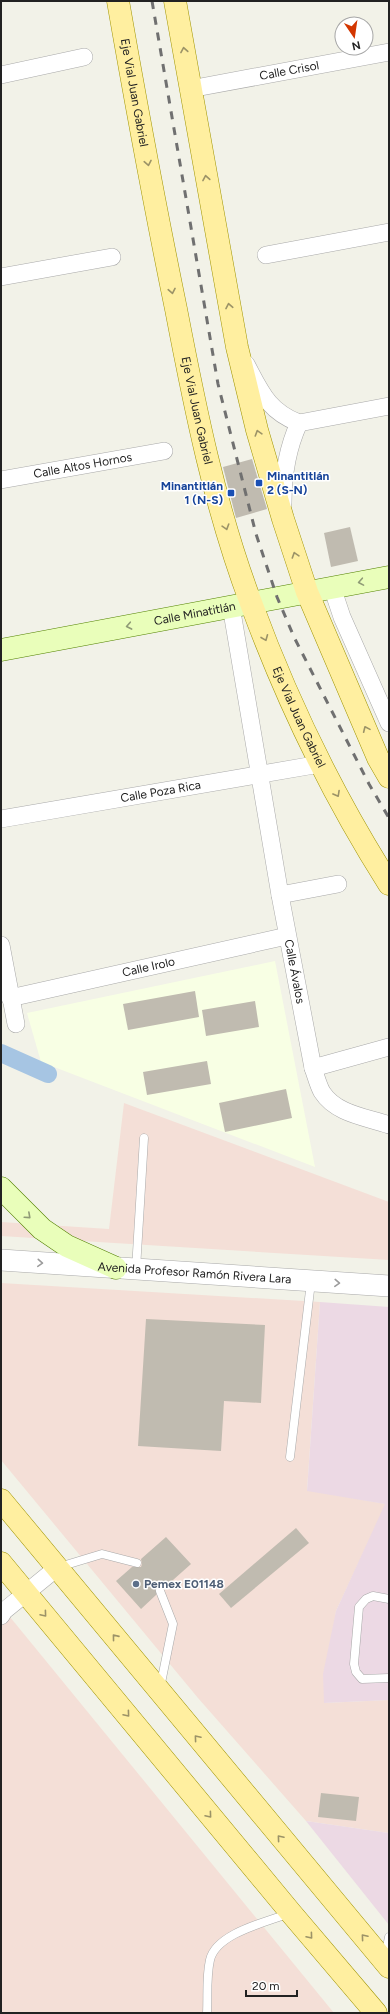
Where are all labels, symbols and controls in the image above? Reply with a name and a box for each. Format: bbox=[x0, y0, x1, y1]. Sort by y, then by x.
north arrow bbox=[334, 16, 374, 56]
street label: Eje Vial Juan Gabriel bbox=[118, 37, 151, 148]
text: N bbox=[351, 38, 362, 53]
one-way arrow bbox=[180, 47, 188, 53]
street label: Calle Crisol bbox=[258, 58, 320, 83]
one-way arrow bbox=[143, 160, 151, 166]
one-way arrow bbox=[202, 175, 211, 181]
one-way arrow bbox=[167, 288, 176, 294]
one-way arrow bbox=[226, 303, 234, 309]
street label: Eje Vial Juan Gabriel bbox=[178, 355, 216, 466]
one-way arrow bbox=[254, 430, 263, 437]
street label: Calle Altos Hornos bbox=[32, 450, 133, 481]
place label: Minantitlán 2 (S-N) bbox=[267, 469, 330, 497]
marker: Minantitlán 2 (S-N) bbox=[254, 478, 264, 488]
place label: Minantitlán 1 (N-S) bbox=[161, 479, 223, 507]
marker: Minantitlán 1 (N-S) bbox=[226, 488, 236, 498]
one-way arrow bbox=[221, 523, 230, 530]
one-way arrow bbox=[291, 551, 299, 558]
one-way arrow bbox=[358, 577, 364, 586]
street label: Calle Minatitlán bbox=[153, 599, 237, 628]
one-way arrow bbox=[126, 621, 132, 629]
one-way arrow bbox=[260, 634, 268, 642]
street label: Eje Vial Juan Gabriel bbox=[270, 664, 328, 770]
one-way arrow bbox=[362, 726, 370, 733]
street label: Calle Poza Rica bbox=[119, 778, 202, 805]
one-way arrow bbox=[333, 790, 340, 797]
street label: Calle Ávalos bbox=[282, 938, 308, 1005]
street label: Calle Irolo bbox=[121, 954, 176, 980]
one-way arrow bbox=[23, 1212, 31, 1219]
one-way arrow bbox=[37, 1258, 43, 1267]
street label: Avenida Profesor Ramón Rivera Lara bbox=[97, 1260, 292, 1286]
one-way arrow bbox=[334, 1279, 340, 1287]
place label: Pemex E01148 bbox=[144, 1577, 224, 1591]
marker: Pemex E01148 bbox=[131, 1579, 141, 1589]
one-way arrow bbox=[39, 1610, 46, 1617]
one-way arrow bbox=[112, 1635, 119, 1642]
one-way arrow bbox=[122, 1710, 129, 1717]
one-way arrow bbox=[195, 1735, 202, 1742]
one-way arrow bbox=[205, 1810, 212, 1817]
one-way arrow bbox=[278, 1835, 285, 1842]
one-way arrow bbox=[306, 1931, 313, 1939]
one-way arrow bbox=[361, 1935, 368, 1942]
scale bar bbox=[246, 1972, 297, 1998]
text: 20 m bbox=[252, 1979, 280, 1993]

